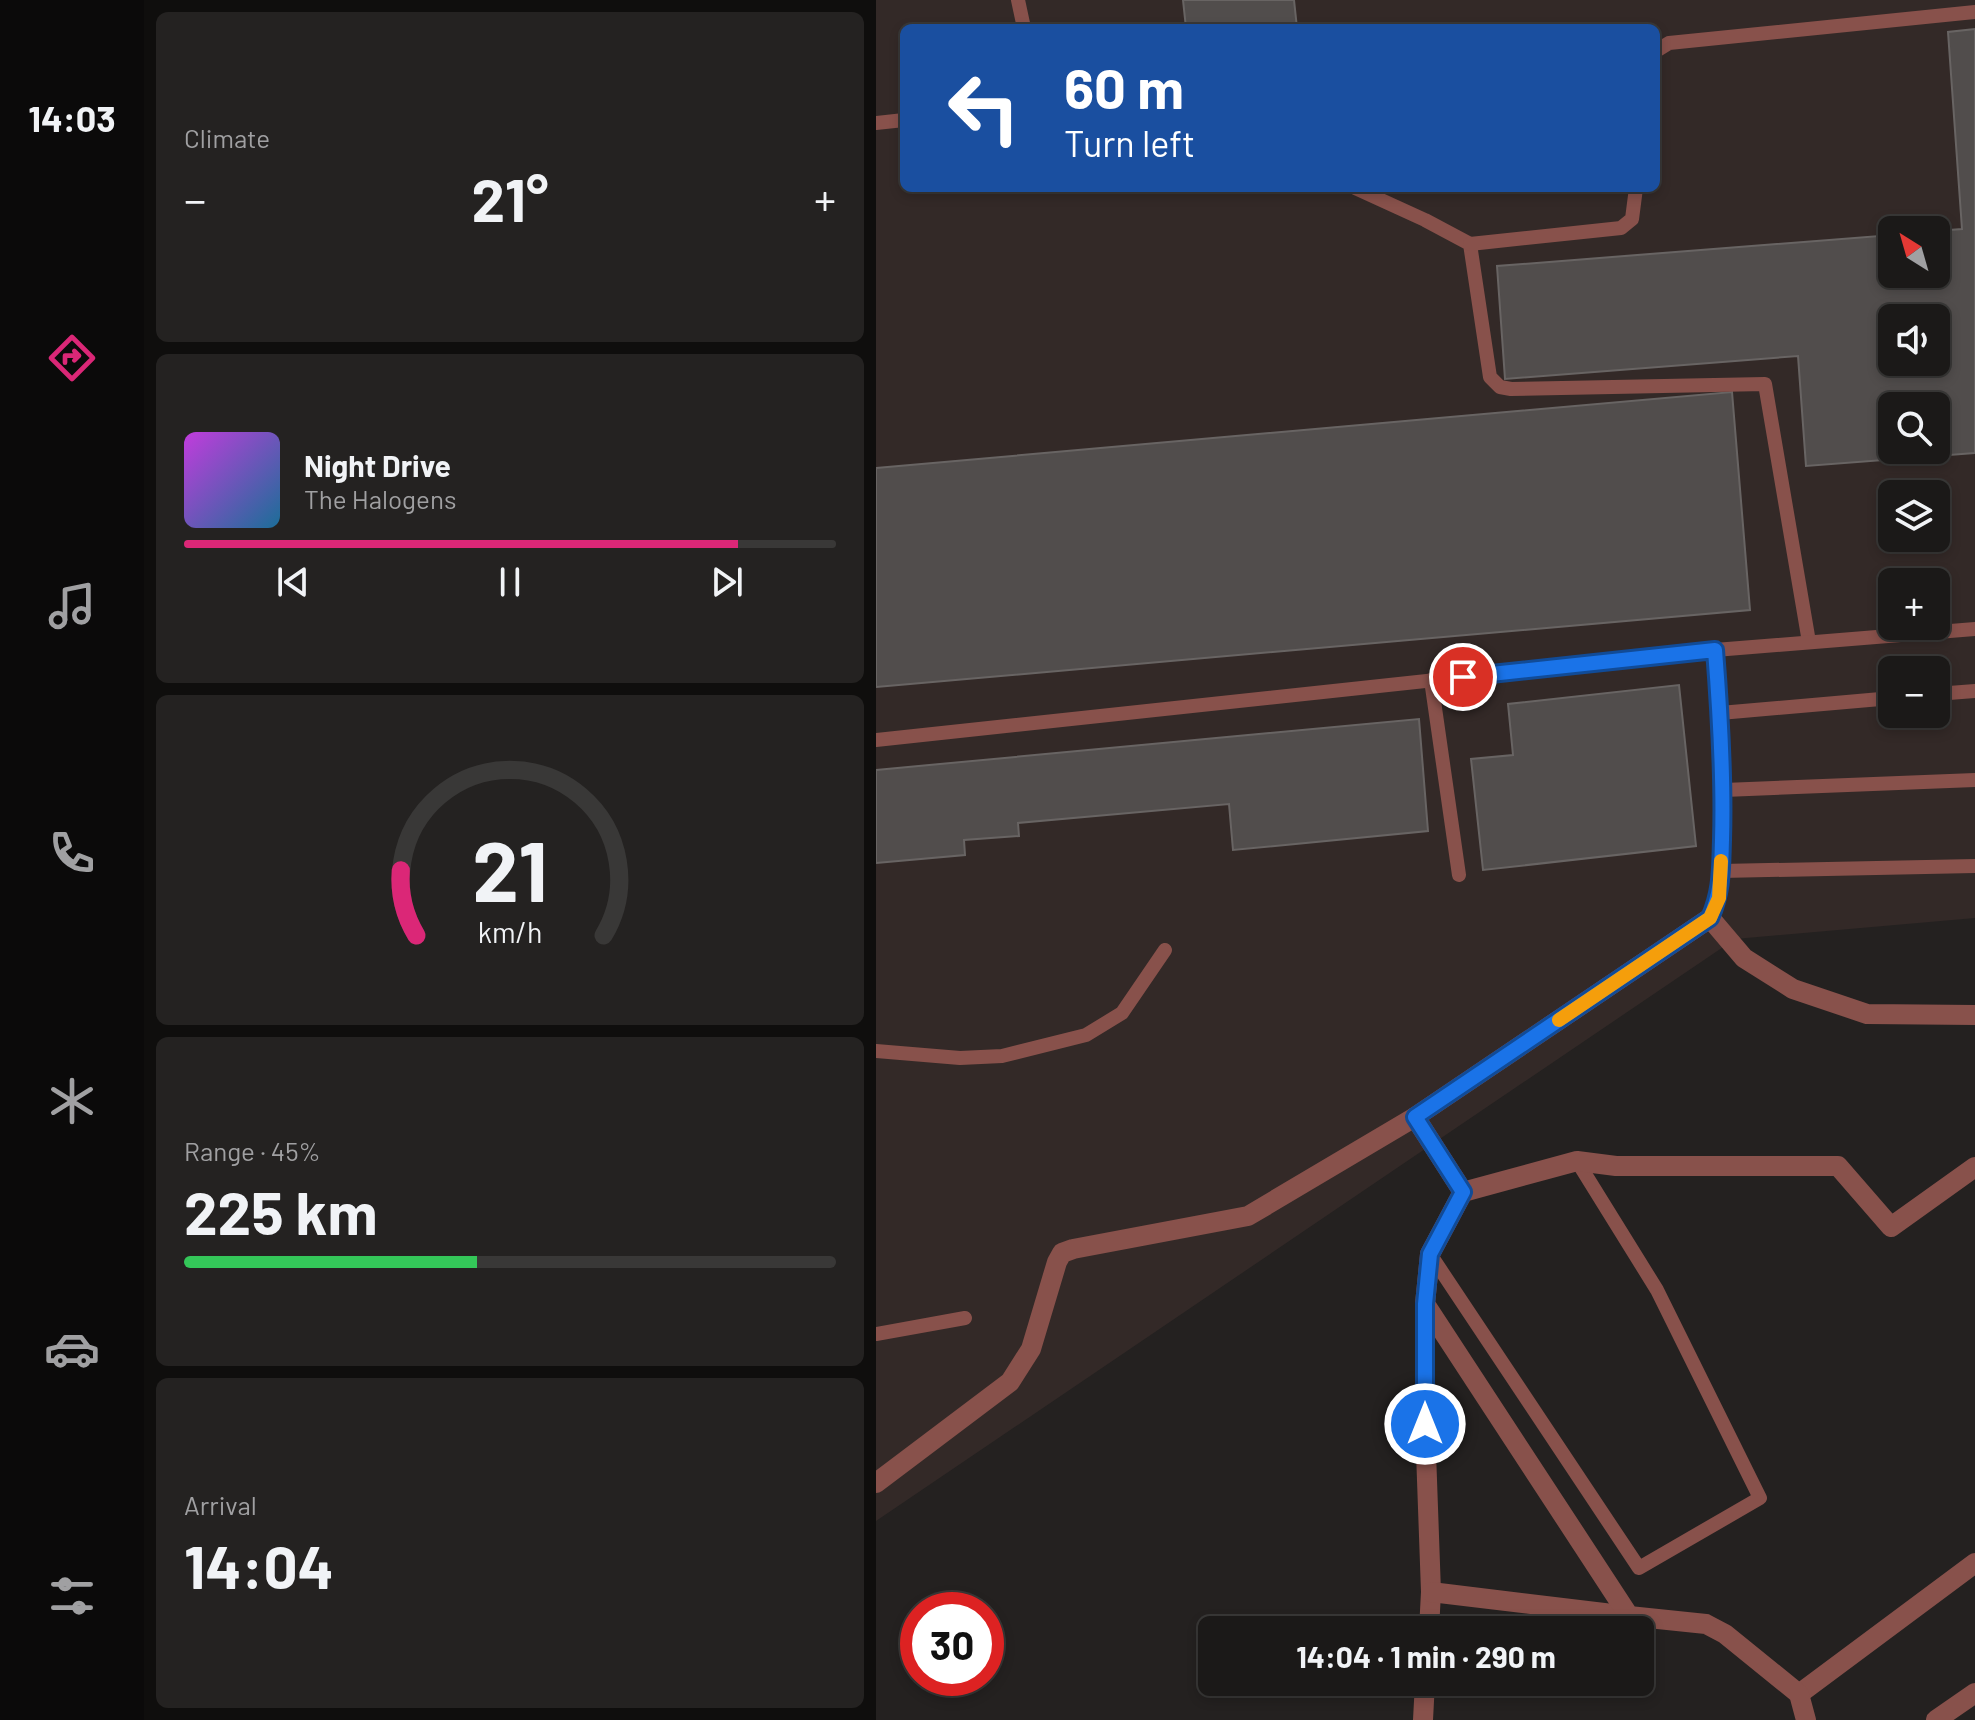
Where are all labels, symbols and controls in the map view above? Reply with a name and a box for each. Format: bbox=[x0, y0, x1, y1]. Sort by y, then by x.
text: 60 m bbox=[1064, 53, 1184, 120]
icon: left bbox=[932, 56, 1036, 160]
text: 14:03 bbox=[28, 96, 116, 139]
text: Turn left bbox=[1064, 121, 1195, 164]
text: Climate bbox=[184, 122, 270, 153]
text: 21° bbox=[471, 162, 549, 234]
text: − bbox=[184, 172, 206, 225]
text: + bbox=[814, 172, 836, 225]
north arrow bbox=[1878, 216, 1950, 288]
map controls bbox=[1878, 216, 1950, 728]
button: sound bbox=[1878, 304, 1950, 376]
icon: directions bbox=[44, 330, 100, 386]
button: search bbox=[1878, 392, 1950, 464]
text: Night Drive bbox=[304, 447, 451, 483]
button: layers bbox=[1878, 480, 1950, 552]
text: The Halogens bbox=[304, 483, 456, 514]
icon: previous bbox=[271, 560, 315, 604]
icon: pause bbox=[488, 560, 532, 604]
icon: next bbox=[705, 560, 749, 604]
button: + bbox=[1878, 568, 1950, 640]
icon: music bbox=[44, 578, 100, 634]
pin bbox=[1429, 643, 1497, 711]
icon: arrive bbox=[1441, 655, 1485, 699]
button: − bbox=[1878, 656, 1950, 728]
text: 21 bbox=[472, 819, 548, 919]
icon: phone bbox=[44, 825, 100, 881]
text: km/h bbox=[478, 914, 542, 949]
icon: climate bbox=[44, 1073, 100, 1129]
text: Range · 45% bbox=[184, 1135, 321, 1166]
text: 225 km bbox=[184, 1175, 378, 1247]
icon: car bbox=[44, 1321, 100, 1377]
position arrow bbox=[1383, 1382, 1467, 1466]
text: Arrival bbox=[184, 1489, 257, 1520]
text: 14:04 bbox=[184, 1529, 334, 1601]
icon: filters bbox=[44, 1568, 100, 1624]
speed limit sign: 30 bbox=[900, 1592, 1004, 1696]
text: 14:04 · 1 min · 290 m bbox=[1296, 1638, 1556, 1674]

